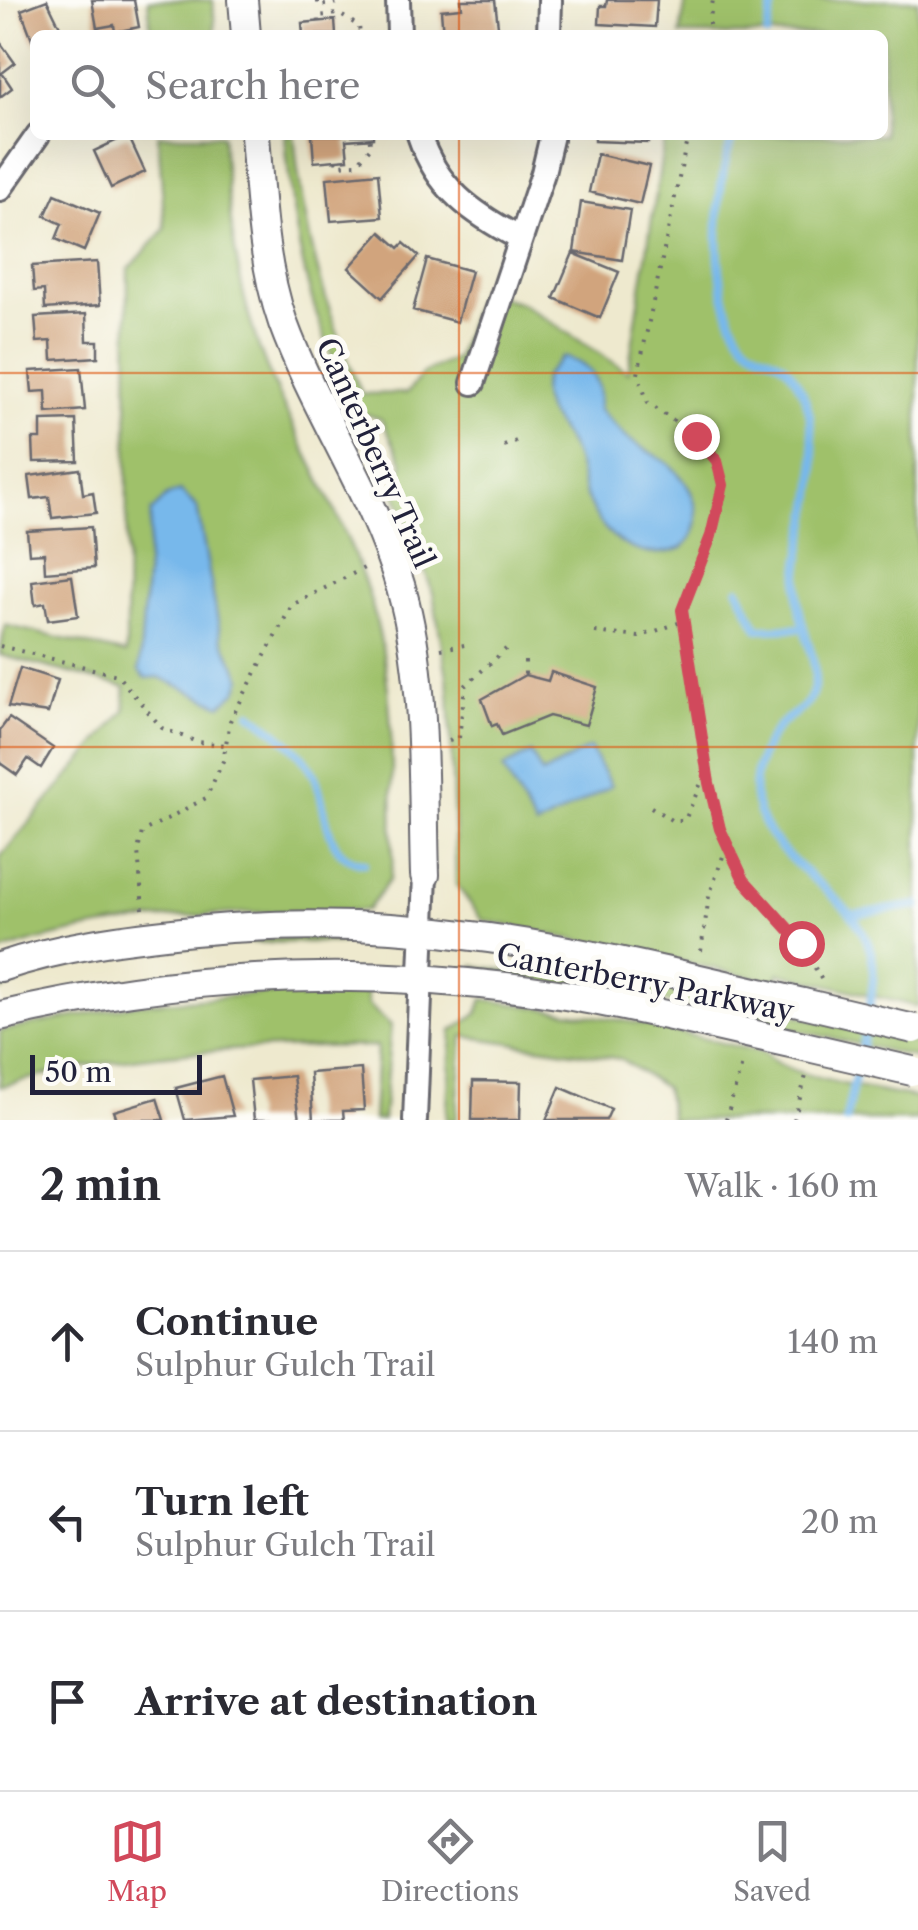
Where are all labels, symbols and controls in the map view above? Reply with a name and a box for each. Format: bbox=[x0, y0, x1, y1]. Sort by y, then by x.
search box bbox=[30, 30, 888, 140]
icon: search bbox=[65, 58, 120, 113]
text: Search here bbox=[145, 62, 360, 109]
street label: Canterberry Trail bbox=[308, 332, 443, 574]
route end bbox=[674, 414, 720, 460]
route start bbox=[779, 921, 825, 967]
street label: Canterberry Parkway bbox=[493, 936, 797, 1030]
scale bar bbox=[30, 1050, 202, 1094]
text: 50 m bbox=[45, 1055, 112, 1089]
text: 2 min bbox=[40, 1159, 161, 1211]
text: Walk · 160 m bbox=[685, 1166, 878, 1205]
text: Continue bbox=[135, 1298, 318, 1345]
icon: ahead bbox=[40, 1314, 95, 1369]
text: 140 m bbox=[787, 1322, 878, 1361]
text: Sulphur Gulch Trail bbox=[135, 1345, 435, 1384]
text: Turn left bbox=[135, 1478, 309, 1525]
icon: left bbox=[40, 1494, 95, 1549]
text: 20 m bbox=[801, 1502, 878, 1541]
text: Sulphur Gulch Trail bbox=[135, 1525, 435, 1564]
icon: arrive bbox=[40, 1674, 95, 1729]
text: Arrive at destination bbox=[135, 1678, 538, 1725]
tab: Map bbox=[107, 1814, 167, 1908]
tab: Directions bbox=[381, 1814, 519, 1908]
tab: Saved bbox=[733, 1814, 811, 1908]

